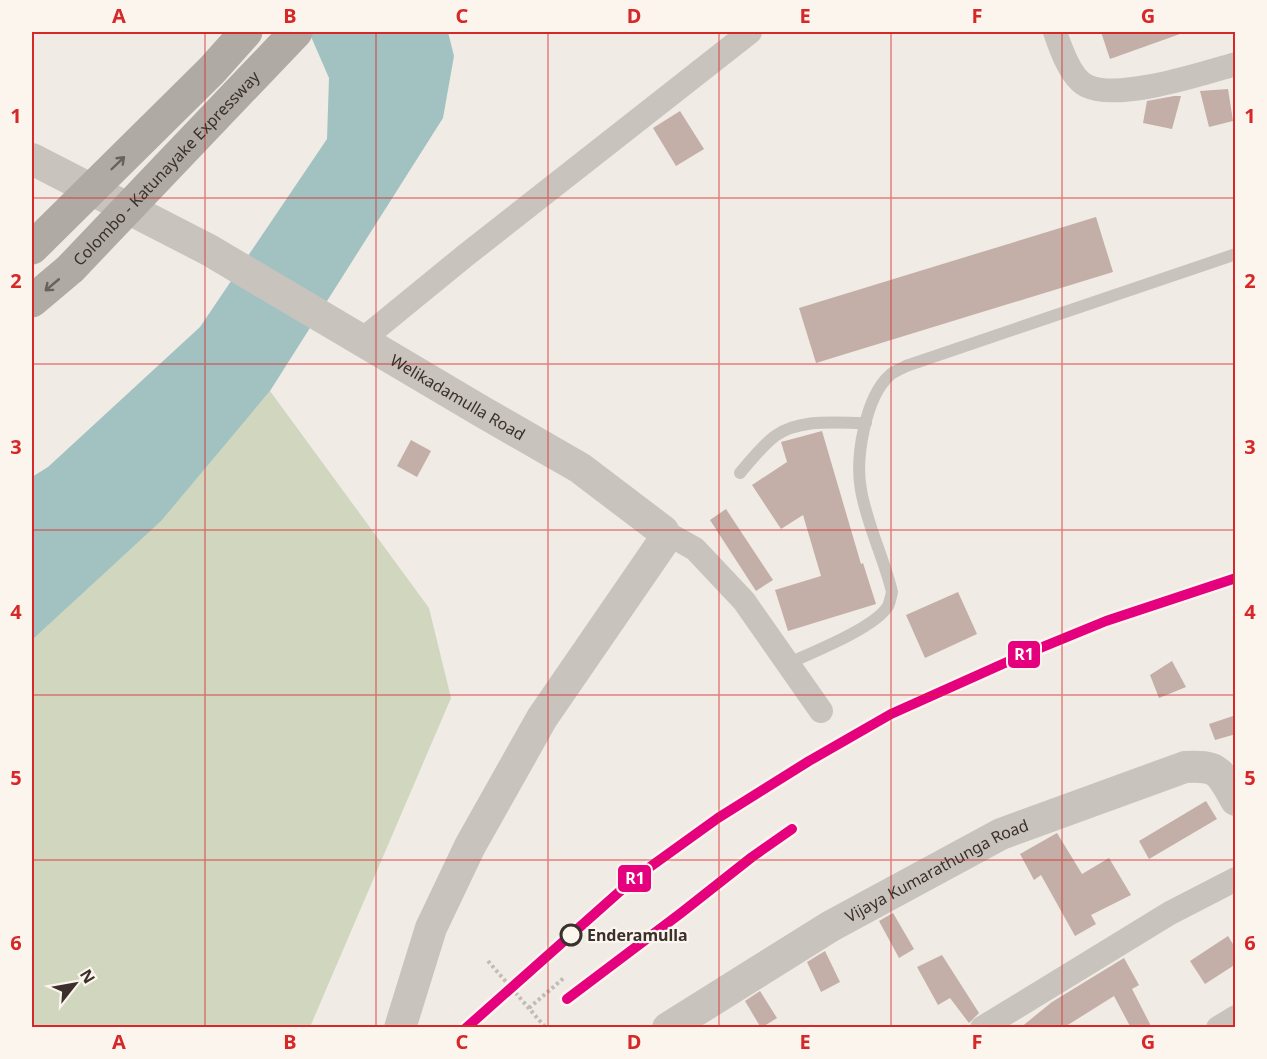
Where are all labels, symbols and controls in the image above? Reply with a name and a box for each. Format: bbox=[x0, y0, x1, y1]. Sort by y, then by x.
text: A bbox=[112, 2, 126, 29]
text: B bbox=[283, 2, 297, 29]
text: C bbox=[456, 2, 469, 29]
text: D bbox=[627, 2, 641, 29]
text: E bbox=[799, 2, 811, 29]
text: F bbox=[972, 2, 982, 29]
text: G bbox=[1141, 2, 1155, 29]
street label: Colombo - Katunayake Expressway bbox=[68, 65, 265, 270]
text: 1 bbox=[10, 102, 22, 129]
text: 1 bbox=[1244, 102, 1256, 129]
one-way arrow bbox=[111, 155, 126, 170]
text: 2 bbox=[10, 267, 22, 294]
text: 2 bbox=[1244, 267, 1256, 294]
one-way arrow bbox=[44, 278, 60, 291]
street label: Welikadamulla Road bbox=[386, 349, 529, 445]
text: 3 bbox=[10, 433, 22, 460]
text: 3 bbox=[1244, 433, 1256, 460]
text: 4 bbox=[10, 598, 22, 625]
text: 4 bbox=[1244, 598, 1256, 625]
line badge: R1 bbox=[1007, 640, 1041, 669]
text: R1 bbox=[1014, 643, 1034, 665]
text: 5 bbox=[10, 764, 22, 791]
text: 5 bbox=[1244, 764, 1256, 791]
street label: Vijaya Kumarathunga Road bbox=[841, 814, 1032, 927]
line badge: R1 bbox=[617, 864, 652, 893]
text: R1 bbox=[625, 867, 645, 889]
marker: Enderamulla bbox=[560, 924, 582, 946]
place label: Enderamulla bbox=[587, 924, 688, 946]
text: 6 bbox=[10, 929, 22, 956]
text: 6 bbox=[1244, 929, 1256, 956]
north arrow bbox=[45, 954, 105, 1014]
text: N bbox=[75, 965, 101, 988]
text: A bbox=[112, 1028, 126, 1055]
text: B bbox=[283, 1028, 297, 1055]
text: C bbox=[456, 1028, 469, 1055]
text: D bbox=[627, 1028, 641, 1055]
text: E bbox=[799, 1028, 811, 1055]
text: F bbox=[972, 1028, 982, 1055]
text: G bbox=[1141, 1028, 1155, 1055]

